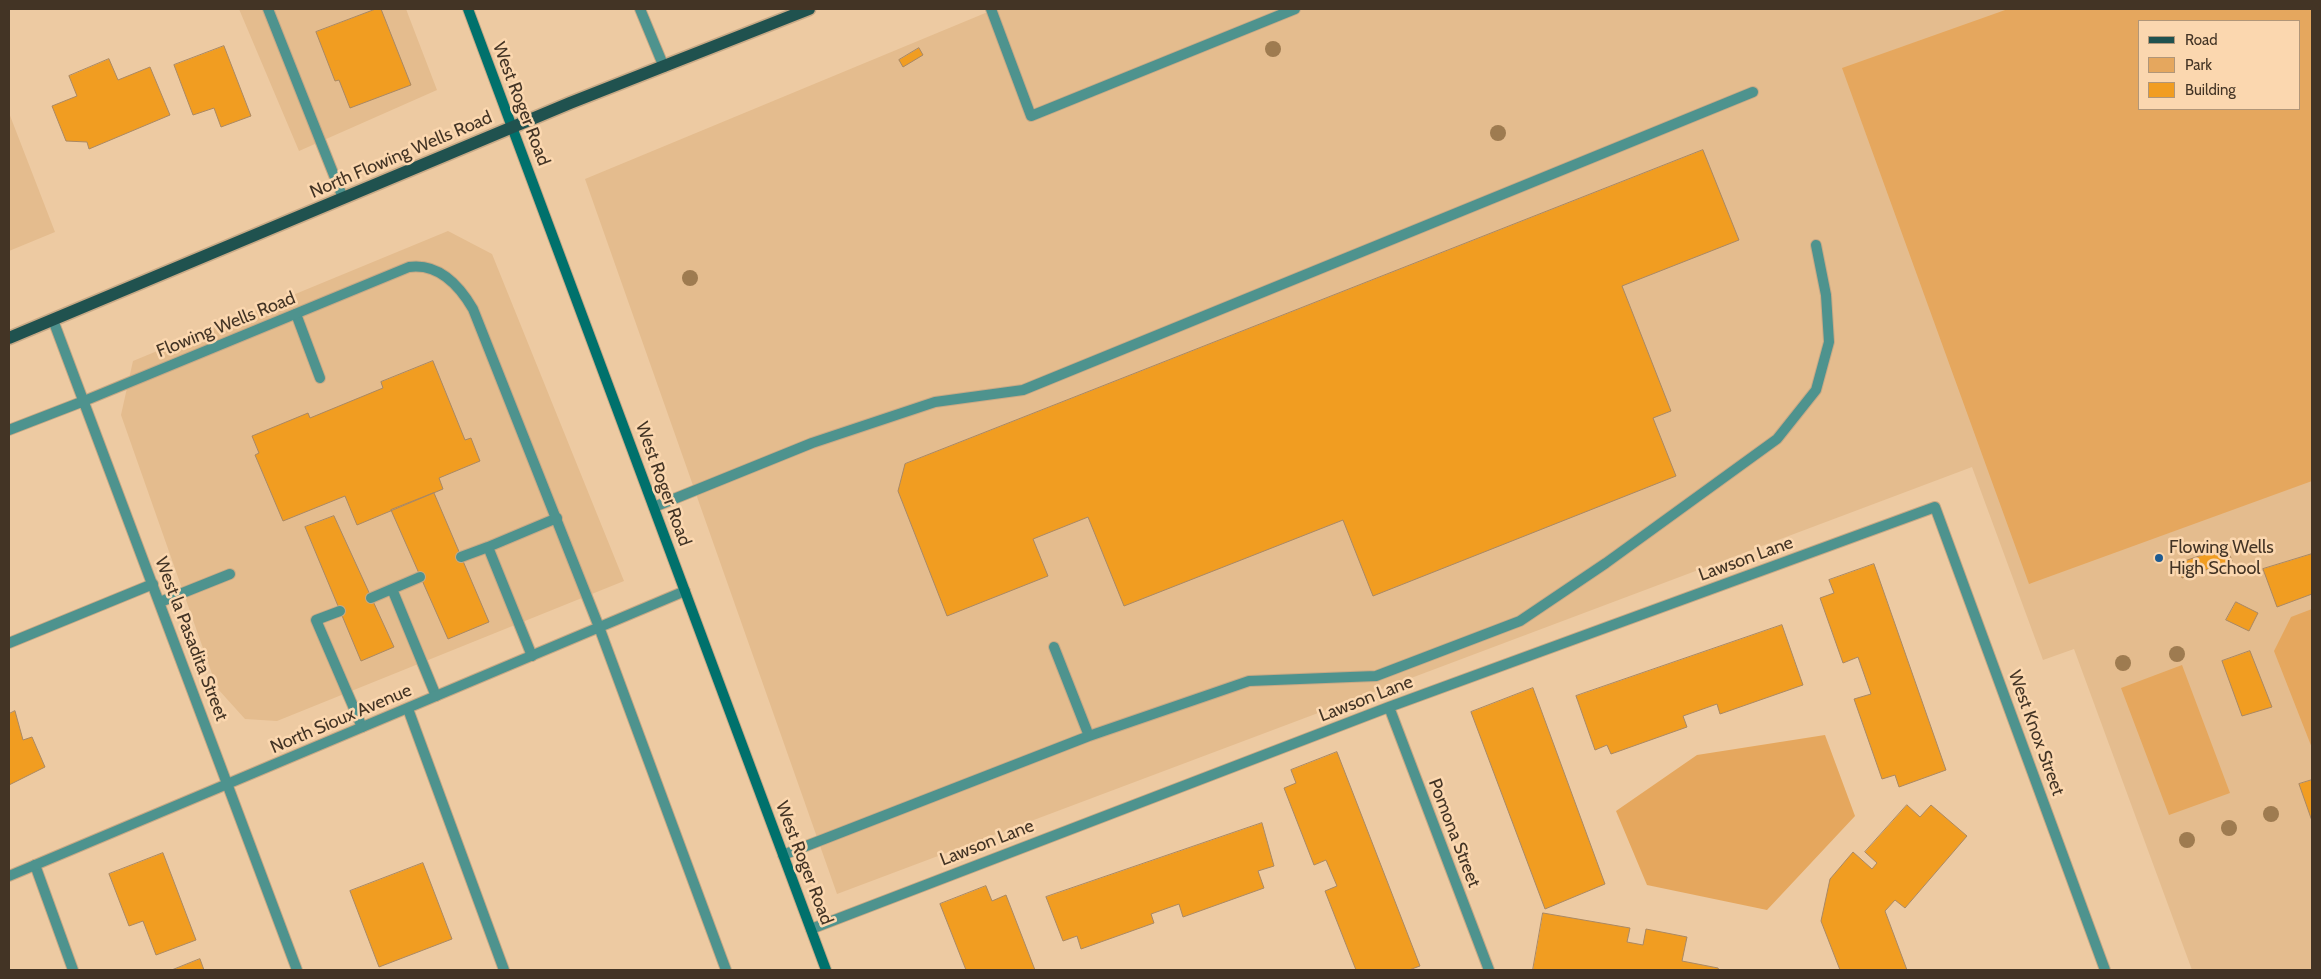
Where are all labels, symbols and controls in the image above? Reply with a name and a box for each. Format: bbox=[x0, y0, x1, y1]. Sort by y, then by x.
legend bbox=[2138, 20, 2301, 110]
text: Road bbox=[2185, 31, 2218, 49]
street label: West Roger Road bbox=[488, 39, 554, 169]
text: Park bbox=[2185, 56, 2212, 74]
text: Building bbox=[2185, 81, 2236, 99]
street label: North Flowing Wells Road bbox=[307, 107, 495, 203]
street label: Flowing Wells Road bbox=[153, 287, 299, 363]
street label: West Roger Road bbox=[631, 419, 695, 549]
street label: Lawson Lane bbox=[1696, 532, 1796, 586]
place label: Flowing Wells High School bbox=[2169, 537, 2274, 580]
marker: Flowing Wells High School bbox=[2153, 552, 2165, 564]
street label: West la Pasadita Street bbox=[150, 554, 232, 724]
street label: West Knox Street bbox=[2003, 667, 2069, 799]
street label: Lawson Lane bbox=[1316, 671, 1416, 727]
street label: North Sioux Avenue bbox=[267, 680, 415, 758]
street label: Pomona Street bbox=[1423, 776, 1485, 890]
street label: West Roger Road bbox=[771, 798, 837, 928]
street label: Lawson Lane bbox=[937, 815, 1037, 871]

